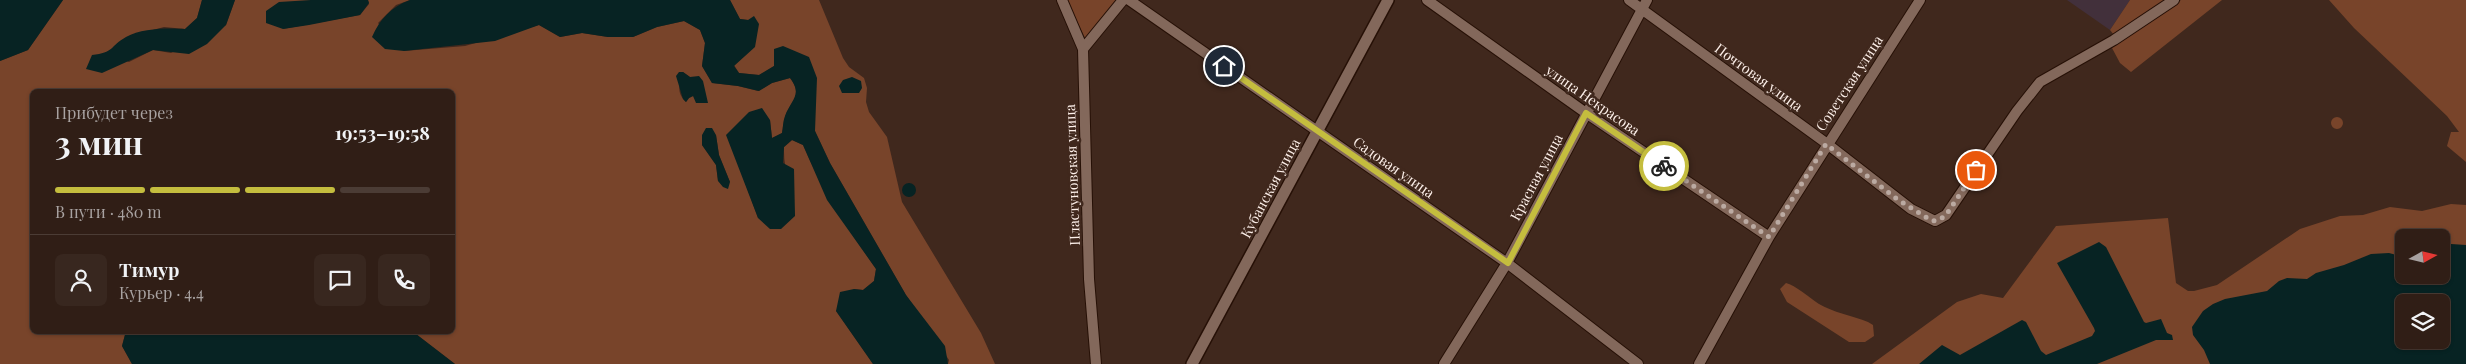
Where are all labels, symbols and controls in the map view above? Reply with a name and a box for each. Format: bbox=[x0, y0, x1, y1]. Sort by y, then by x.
street label: Советская улица bbox=[1811, 32, 1887, 134]
street label: Почтовая улица bbox=[1711, 39, 1807, 115]
pin bbox=[1203, 45, 1245, 87]
icon: home bbox=[1210, 52, 1238, 80]
street label: улица Некрасова bbox=[1541, 60, 1644, 140]
text: Прибудет через bbox=[55, 102, 173, 123]
street label: Пластуновская улица bbox=[1060, 104, 1084, 246]
text: 19:53–19:58 bbox=[335, 119, 430, 145]
text: 3 мин bbox=[55, 120, 143, 163]
street label: Красная улица bbox=[1505, 130, 1567, 224]
street label: Садовая улица bbox=[1350, 132, 1438, 202]
street label: Кубанская улица bbox=[1236, 135, 1304, 241]
courier bbox=[1639, 141, 1689, 191]
pin bbox=[1955, 149, 1997, 191]
icon: bike bbox=[1650, 152, 1678, 180]
icon: bag bbox=[1962, 156, 1990, 184]
text: В пути · 480 m bbox=[55, 201, 162, 222]
north arrow bbox=[2395, 229, 2450, 284]
map controls bbox=[2395, 229, 2450, 349]
button: person bbox=[55, 254, 107, 306]
button: chat bbox=[314, 254, 366, 306]
button: phone bbox=[378, 254, 430, 306]
text: Тимур bbox=[119, 256, 180, 282]
text: Курьер · 4.4 bbox=[119, 282, 204, 303]
button: layers bbox=[2395, 294, 2450, 349]

